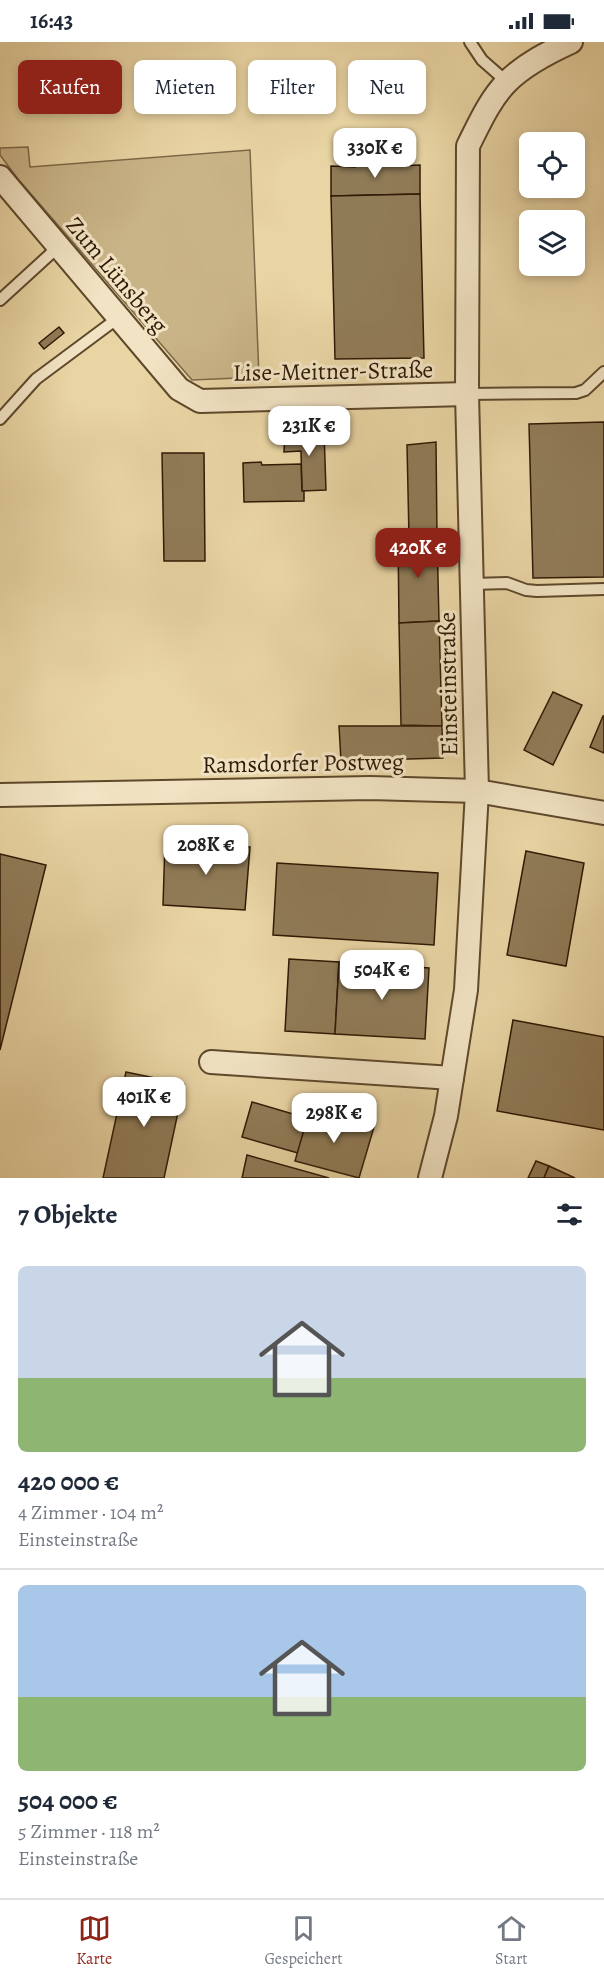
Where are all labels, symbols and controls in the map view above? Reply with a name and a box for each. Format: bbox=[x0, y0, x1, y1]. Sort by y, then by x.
text: 16:43 bbox=[30, 6, 73, 36]
chip: Kaufen bbox=[18, 60, 122, 114]
chip: Mieten bbox=[134, 60, 236, 114]
chip: Filter bbox=[248, 60, 336, 114]
chip: Neu bbox=[348, 60, 426, 114]
pin: 330K € bbox=[326, 128, 424, 179]
map controls bbox=[519, 132, 585, 276]
button: locate bbox=[519, 132, 585, 198]
text: 330K € bbox=[347, 134, 403, 161]
street label: Zum Lünsberg bbox=[59, 210, 175, 340]
button: layers bbox=[519, 210, 585, 276]
street label: Lise-Meitner-Straße bbox=[232, 353, 434, 389]
pin: 231K € bbox=[260, 406, 358, 457]
text: 231K € bbox=[282, 412, 336, 439]
pin: 420K € bbox=[369, 528, 467, 579]
text: 420K € bbox=[389, 534, 447, 561]
street label: Einsteinstraße bbox=[431, 612, 465, 756]
street label: Ramsdorfer Postweg bbox=[202, 745, 404, 781]
pin: 208K € bbox=[157, 825, 255, 876]
text: 208K € bbox=[177, 831, 235, 858]
pin: 504K € bbox=[333, 950, 431, 1001]
text: 504K € bbox=[354, 956, 410, 983]
pin: 401K € bbox=[95, 1077, 193, 1128]
text: 401K € bbox=[117, 1083, 171, 1110]
pin: 298K € bbox=[285, 1093, 383, 1144]
text: 298K € bbox=[306, 1099, 362, 1126]
text: 7 Objekte bbox=[18, 1197, 118, 1232]
icon: filters bbox=[553, 1198, 586, 1231]
icon: home bbox=[248, 1305, 356, 1413]
text: 420 000 € bbox=[18, 1464, 119, 1499]
text: 4 Zimmer · 104 m² bbox=[18, 1499, 164, 1526]
text: Einsteinstraße bbox=[18, 1526, 138, 1553]
icon: home bbox=[248, 1624, 356, 1732]
text: 504 000 € bbox=[18, 1783, 118, 1818]
text: 5 Zimmer · 118 m² bbox=[18, 1818, 160, 1845]
text: Einsteinstraße bbox=[18, 1845, 138, 1872]
tab: Karte bbox=[76, 1912, 112, 1970]
tab: Gespeichert bbox=[264, 1912, 342, 1970]
tab: Start bbox=[495, 1912, 528, 1970]

